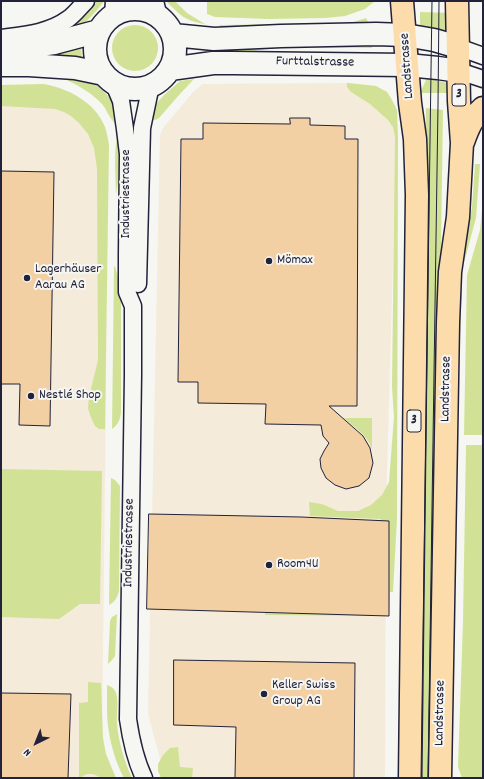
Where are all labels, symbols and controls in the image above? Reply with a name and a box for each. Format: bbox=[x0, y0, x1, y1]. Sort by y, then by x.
street label: Landstrasse bbox=[397, 32, 419, 100]
street label: Furttalstrasse bbox=[276, 54, 354, 72]
road number: 3 bbox=[452, 84, 466, 106]
street label: Industriestrasse bbox=[119, 149, 135, 239]
place label: Mömax bbox=[277, 253, 313, 269]
marker: Mömax bbox=[264, 256, 274, 266]
place label: Lagerhäuser Aarau AG bbox=[35, 262, 101, 294]
marker: Lagerhäuser Aarau AG bbox=[22, 273, 32, 283]
street label: Landstrasse bbox=[438, 356, 456, 422]
place label: Nestlé Shop bbox=[39, 388, 101, 404]
marker: Nestlé Shop bbox=[26, 391, 36, 401]
road number: 3 bbox=[407, 410, 421, 432]
street label: Industriestrasse bbox=[121, 498, 139, 588]
place label: Room4U bbox=[277, 557, 318, 573]
marker: Room4U bbox=[264, 560, 274, 570]
place label: Keller Swiss Group AG bbox=[272, 678, 335, 710]
street label: Landstrasse bbox=[432, 680, 450, 746]
marker: Keller Swiss Group AG bbox=[259, 689, 269, 699]
north arrow bbox=[16, 723, 56, 763]
text: N bbox=[20, 744, 35, 759]

